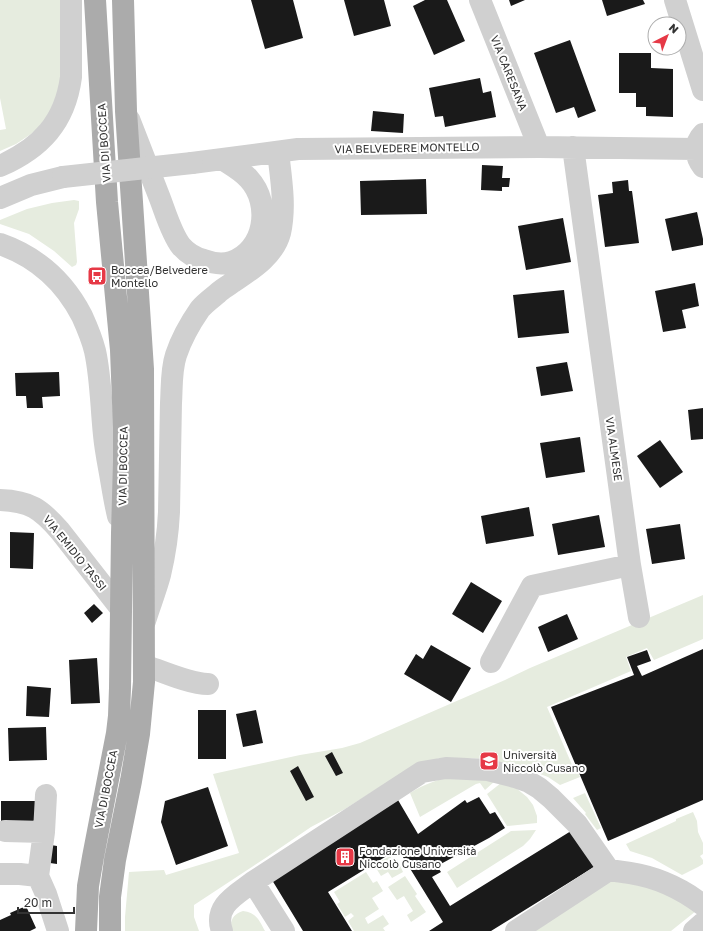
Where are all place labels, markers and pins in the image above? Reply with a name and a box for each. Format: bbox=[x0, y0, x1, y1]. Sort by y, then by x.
place label: Boccea/Belvedere Montello bbox=[111, 263, 208, 289]
bus stop icon: Boccea/Belvedere Montello bbox=[86, 265, 108, 287]
place label: Università Niccolò Cusano bbox=[503, 748, 586, 774]
school or university icon: Università Niccolò Cusano bbox=[478, 750, 500, 772]
place label: Fondazione Università Niccolò Cusano bbox=[359, 844, 477, 870]
building icon: Fondazione Università Niccolò Cusano bbox=[334, 846, 356, 868]

